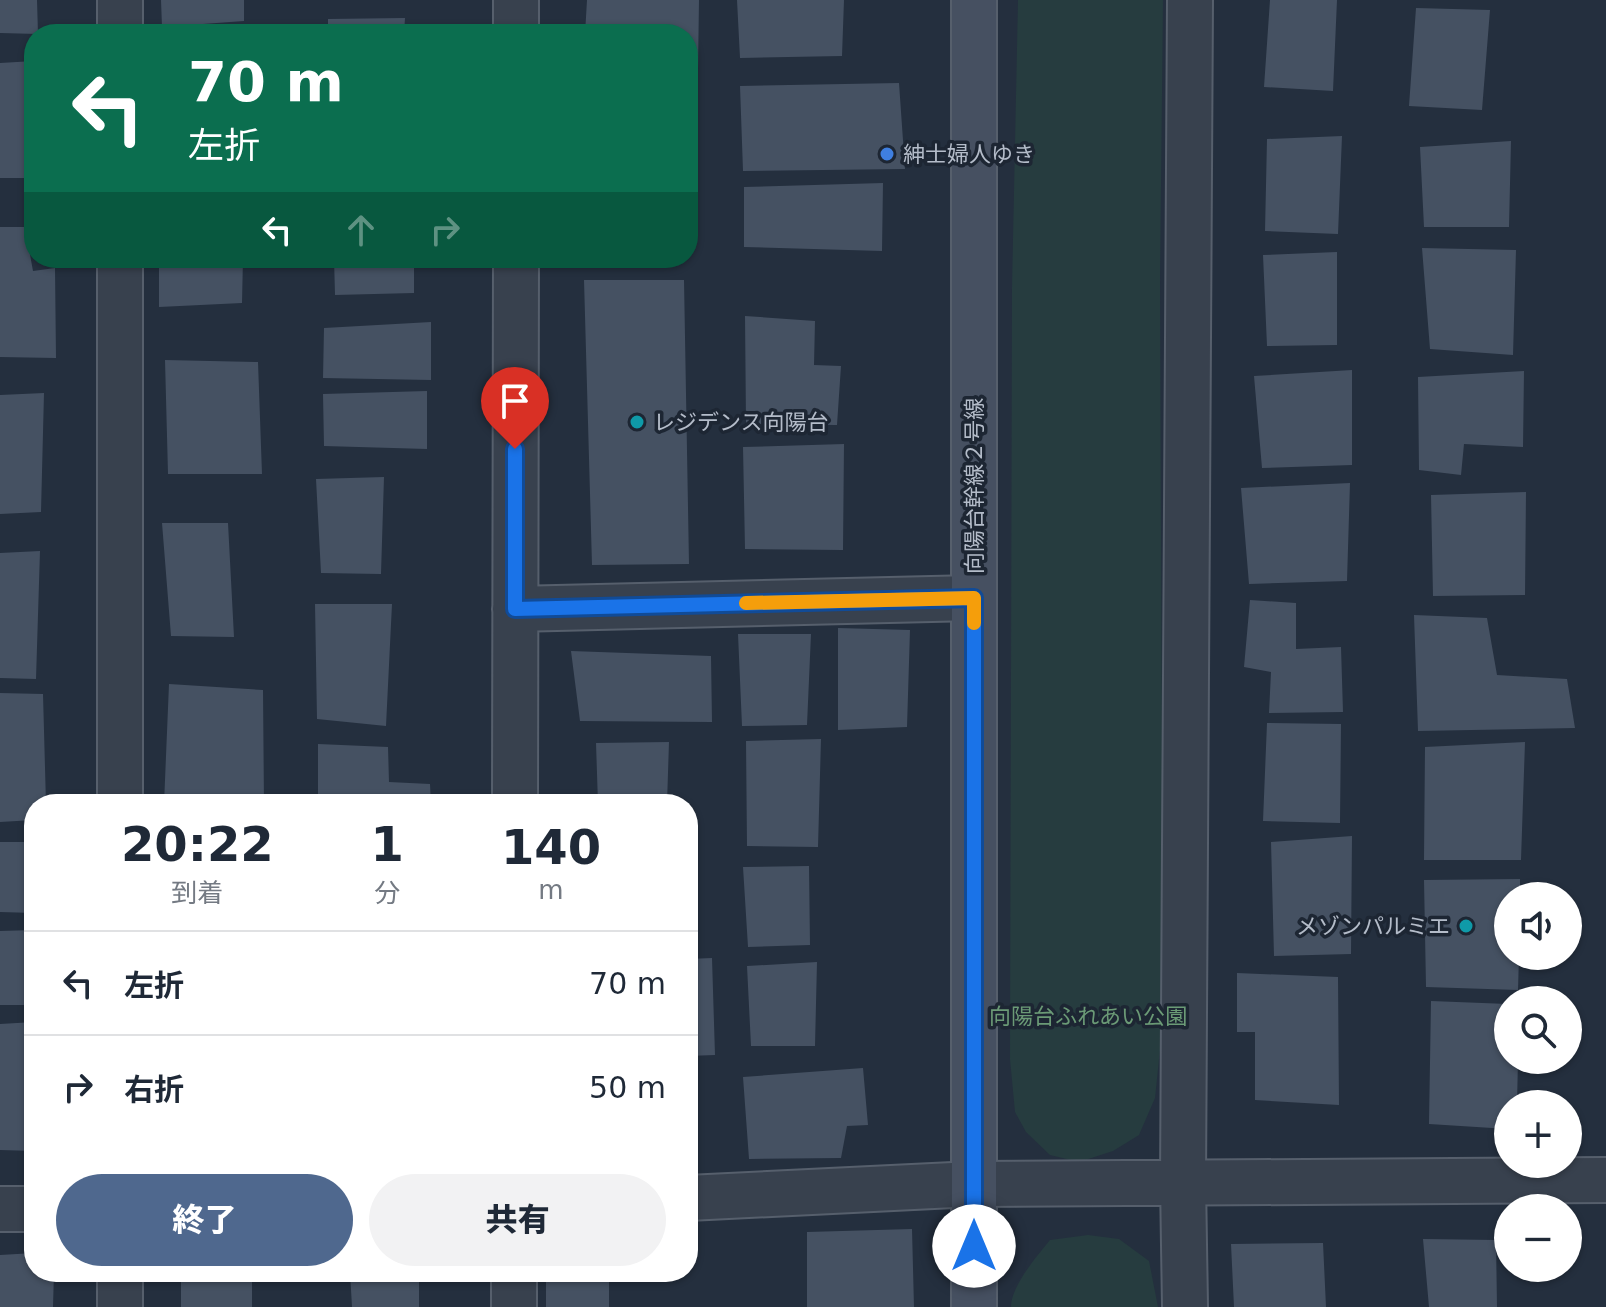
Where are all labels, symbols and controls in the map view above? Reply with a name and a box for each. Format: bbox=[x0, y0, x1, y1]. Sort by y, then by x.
text: 70 m bbox=[188, 49, 344, 114]
icon: left bbox=[56, 56, 160, 160]
text: 左折 bbox=[188, 125, 260, 166]
place label: 紳士婦人ゆき bbox=[903, 142, 1035, 167]
marker: 紳士婦人ゆき bbox=[878, 145, 896, 163]
icon: left bbox=[255, 208, 299, 252]
icon: ahead bbox=[339, 208, 383, 252]
icon: right bbox=[423, 208, 467, 252]
pin bbox=[481, 367, 549, 449]
icon: arrive bbox=[493, 379, 537, 423]
street label: 向陽台幹線２号線 bbox=[962, 398, 987, 574]
place label: レジデンス向陽台 bbox=[653, 410, 829, 435]
marker: レジデンス向陽台 bbox=[628, 413, 646, 431]
text: 20:22 bbox=[121, 816, 274, 872]
text: 1 bbox=[371, 816, 404, 872]
text: 140 bbox=[501, 819, 601, 875]
text: m bbox=[538, 875, 564, 905]
text: 到着 bbox=[171, 878, 223, 908]
text: 分 bbox=[374, 878, 400, 908]
map controls bbox=[1494, 882, 1582, 1282]
button: sound bbox=[1494, 882, 1582, 970]
place label: メゾンパルミエ bbox=[1296, 914, 1450, 939]
marker: メゾンパルミエ bbox=[1457, 917, 1475, 935]
icon: left bbox=[56, 961, 100, 1005]
text: 70 m bbox=[589, 966, 666, 1001]
text: 左折 bbox=[124, 968, 184, 1003]
button: search bbox=[1494, 986, 1582, 1074]
park label: 向陽台ふれあい公園 bbox=[989, 1004, 1187, 1029]
icon: right bbox=[56, 1065, 100, 1109]
text: 50 m bbox=[589, 1070, 666, 1105]
text: 右折 bbox=[124, 1072, 184, 1107]
button: + bbox=[1494, 1090, 1582, 1178]
button: 終了 bbox=[56, 1174, 353, 1266]
button: 共有 bbox=[369, 1174, 666, 1266]
button: − bbox=[1494, 1194, 1582, 1282]
position arrow bbox=[932, 1204, 1016, 1288]

